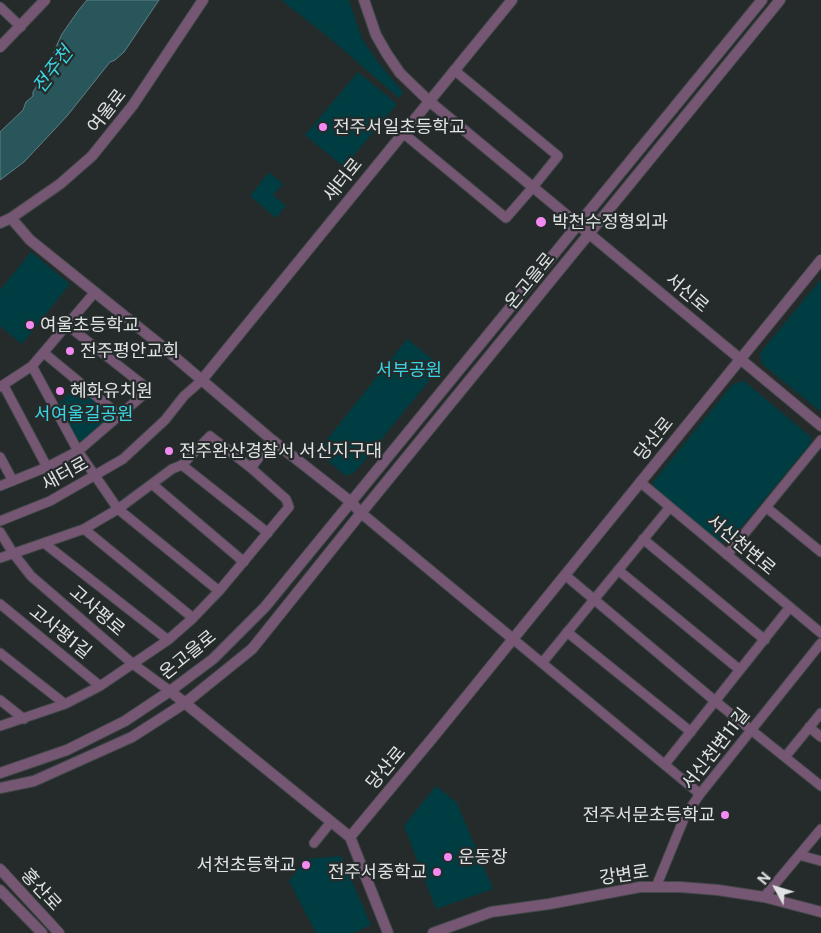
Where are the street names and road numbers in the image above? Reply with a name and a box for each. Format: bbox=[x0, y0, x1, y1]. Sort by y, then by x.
street label: 여울로 bbox=[83, 85, 131, 137]
street label: 새터로 bbox=[319, 154, 367, 206]
street label: 온고을로 bbox=[501, 248, 559, 314]
street label: 서신로 bbox=[661, 269, 713, 317]
street label: 당산로 bbox=[630, 413, 678, 465]
street label: 새터로 bbox=[38, 453, 92, 495]
street label: 서신천변로 bbox=[702, 510, 780, 580]
street label: 고사평로 bbox=[65, 581, 129, 641]
street label: 고사평1길 bbox=[25, 600, 95, 664]
street label: 온고을로 bbox=[155, 626, 221, 684]
street label: 서신천변11길 bbox=[677, 704, 755, 794]
street label: 당산로 bbox=[362, 742, 410, 794]
street label: 강변로 bbox=[598, 861, 650, 889]
street label: 홍산로 bbox=[16, 864, 66, 916]

